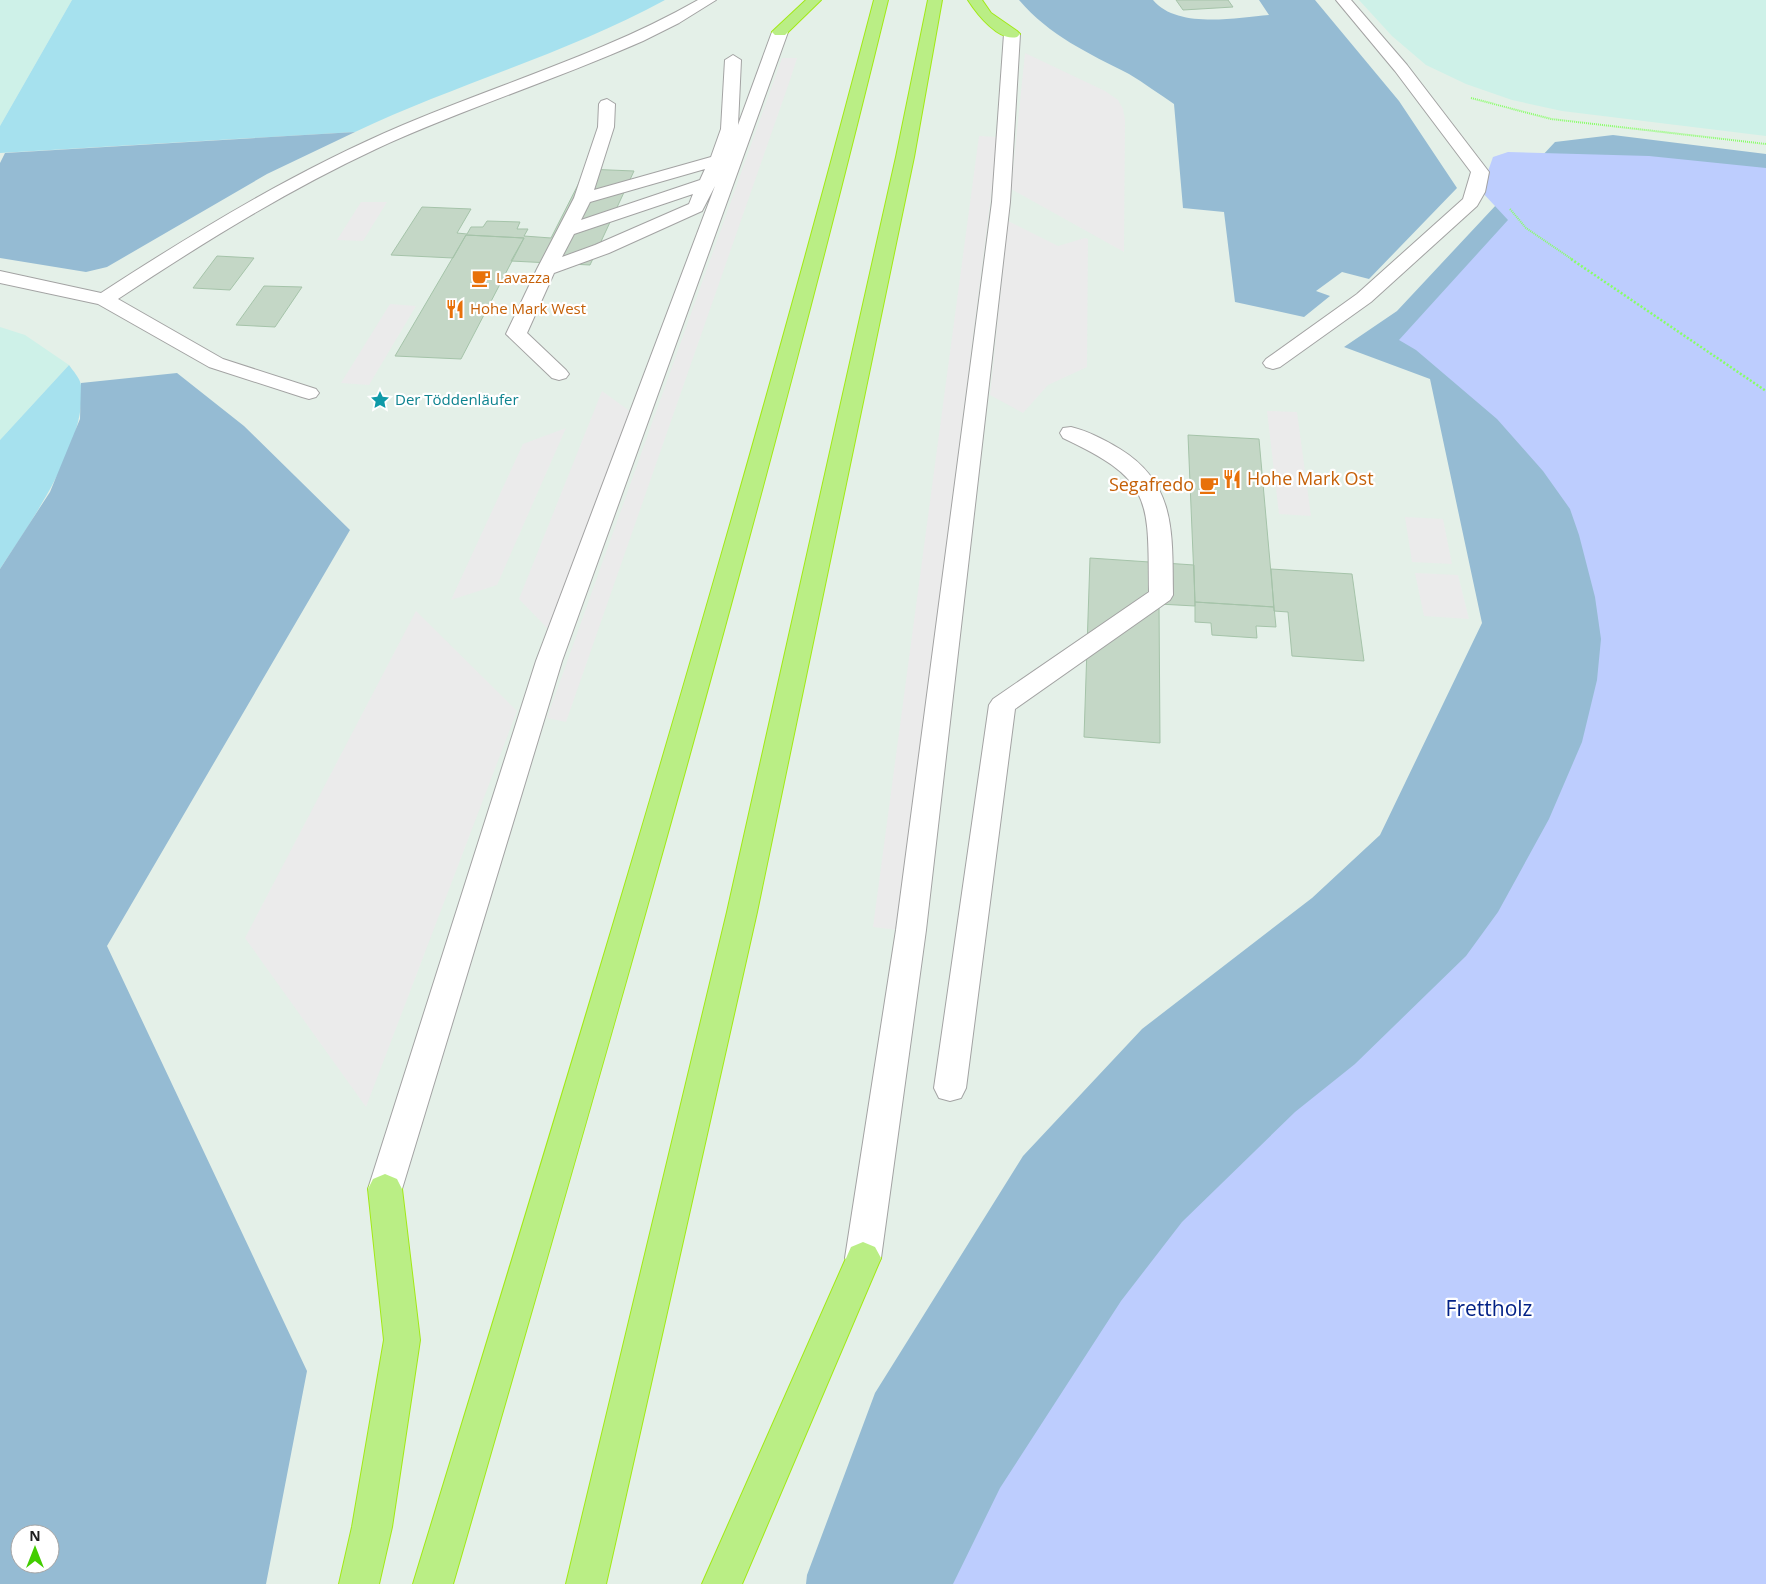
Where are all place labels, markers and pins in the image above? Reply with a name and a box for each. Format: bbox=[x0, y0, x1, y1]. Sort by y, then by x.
cafe icon: Lavazza bbox=[470, 267, 492, 289]
place label: Lavazza bbox=[496, 267, 550, 287]
restaurant icon: Hohe Mark West bbox=[444, 298, 466, 320]
place label: Hohe Mark West bbox=[470, 298, 586, 318]
place icon: Der Töddenläufer bbox=[369, 389, 391, 411]
place label: Der Töddenläufer bbox=[395, 389, 519, 409]
place label: Hohe Mark Ost bbox=[1247, 466, 1374, 490]
restaurant icon: Hohe Mark Ost bbox=[1221, 468, 1243, 490]
place label: Segafredo bbox=[1109, 472, 1194, 496]
cafe icon: Segafredo bbox=[1198, 474, 1220, 496]

